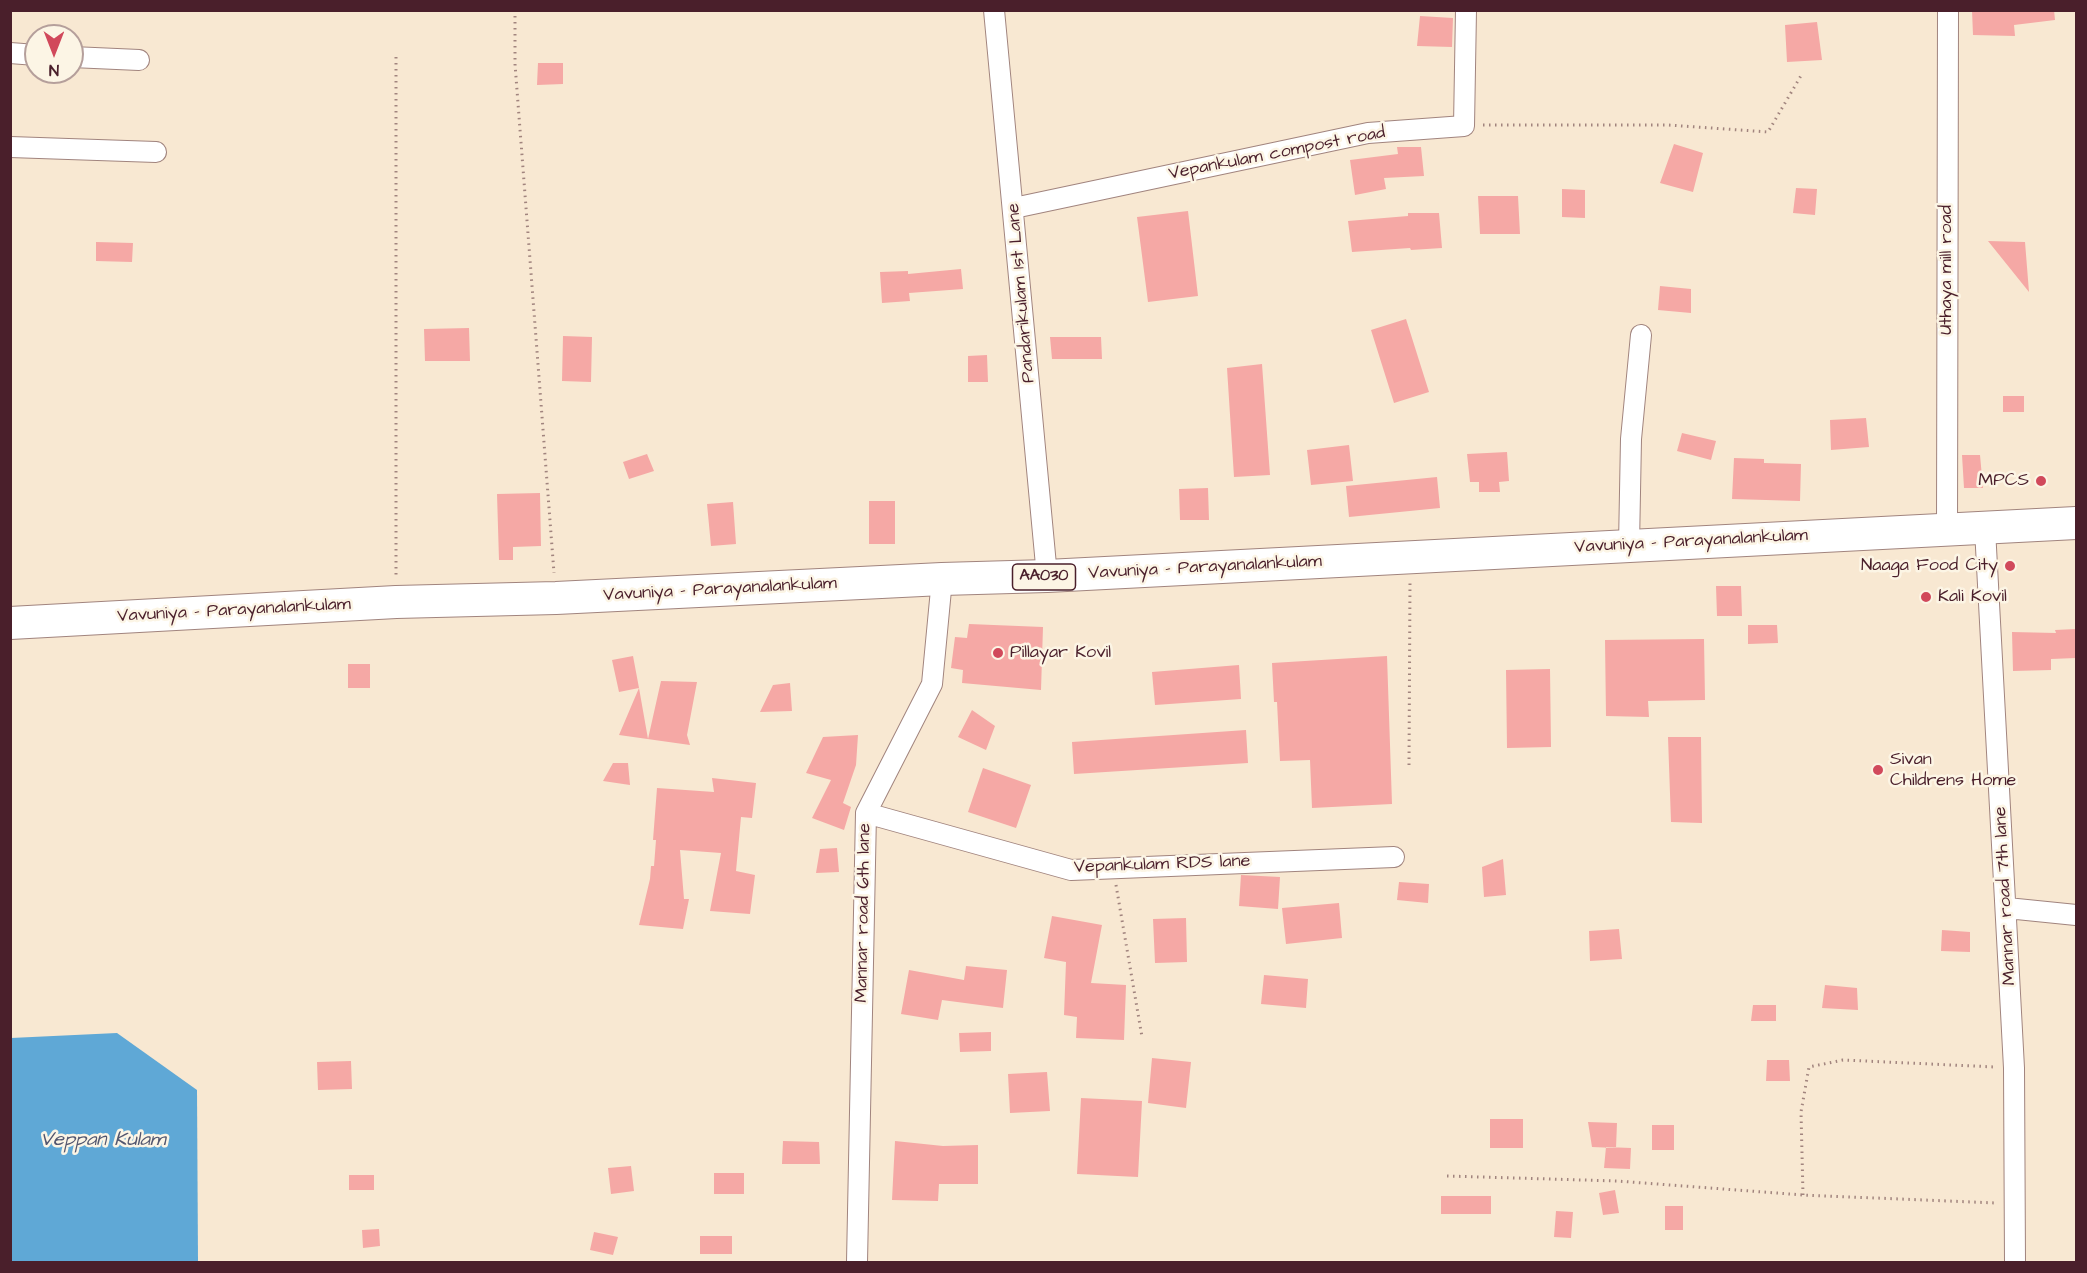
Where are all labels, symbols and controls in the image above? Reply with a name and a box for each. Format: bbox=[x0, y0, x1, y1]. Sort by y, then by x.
north arrow bbox=[24, 24, 84, 84]
text: N bbox=[49, 59, 59, 81]
street label: Vepankulam compost road bbox=[1167, 122, 1387, 186]
street label: Pandarikulam 1st Lane bbox=[1003, 202, 1041, 384]
street label: Uthaya mill road bbox=[1936, 205, 1958, 335]
place label: MPCS bbox=[1978, 470, 2029, 492]
marker: MPCS bbox=[2034, 474, 2048, 488]
street label: Vavuniya - Parayanalankulam bbox=[1574, 525, 1808, 559]
street label: Vavuniya - Parayanalankulam bbox=[1088, 551, 1322, 585]
place label: Naaga Food City bbox=[1861, 555, 1998, 577]
marker: Naaga Food City bbox=[2003, 559, 2017, 573]
road number: AA030 bbox=[1012, 564, 1076, 590]
street label: Vavuniya - Parayanalankulam bbox=[603, 573, 837, 607]
place label: Kali Kovil bbox=[1938, 586, 2007, 608]
marker: Kali Kovil bbox=[1919, 590, 1933, 604]
street label: Vavuniya - Parayanalankulam bbox=[117, 594, 351, 628]
place label: Pillayar Kovil bbox=[1010, 642, 1111, 664]
marker: Pillayar Kovil bbox=[991, 646, 1005, 660]
place label: Sivan Childrens Home bbox=[1890, 749, 2016, 792]
marker: Sivan Childrens Home bbox=[1871, 763, 1885, 777]
street label: Mannar road 7th lane bbox=[1991, 806, 2021, 986]
street label: Mannar road 6th lane bbox=[852, 823, 876, 1003]
street label: Vepankulam RDS lane bbox=[1073, 851, 1251, 879]
water label: Veppan Kulam bbox=[41, 1129, 165, 1153]

